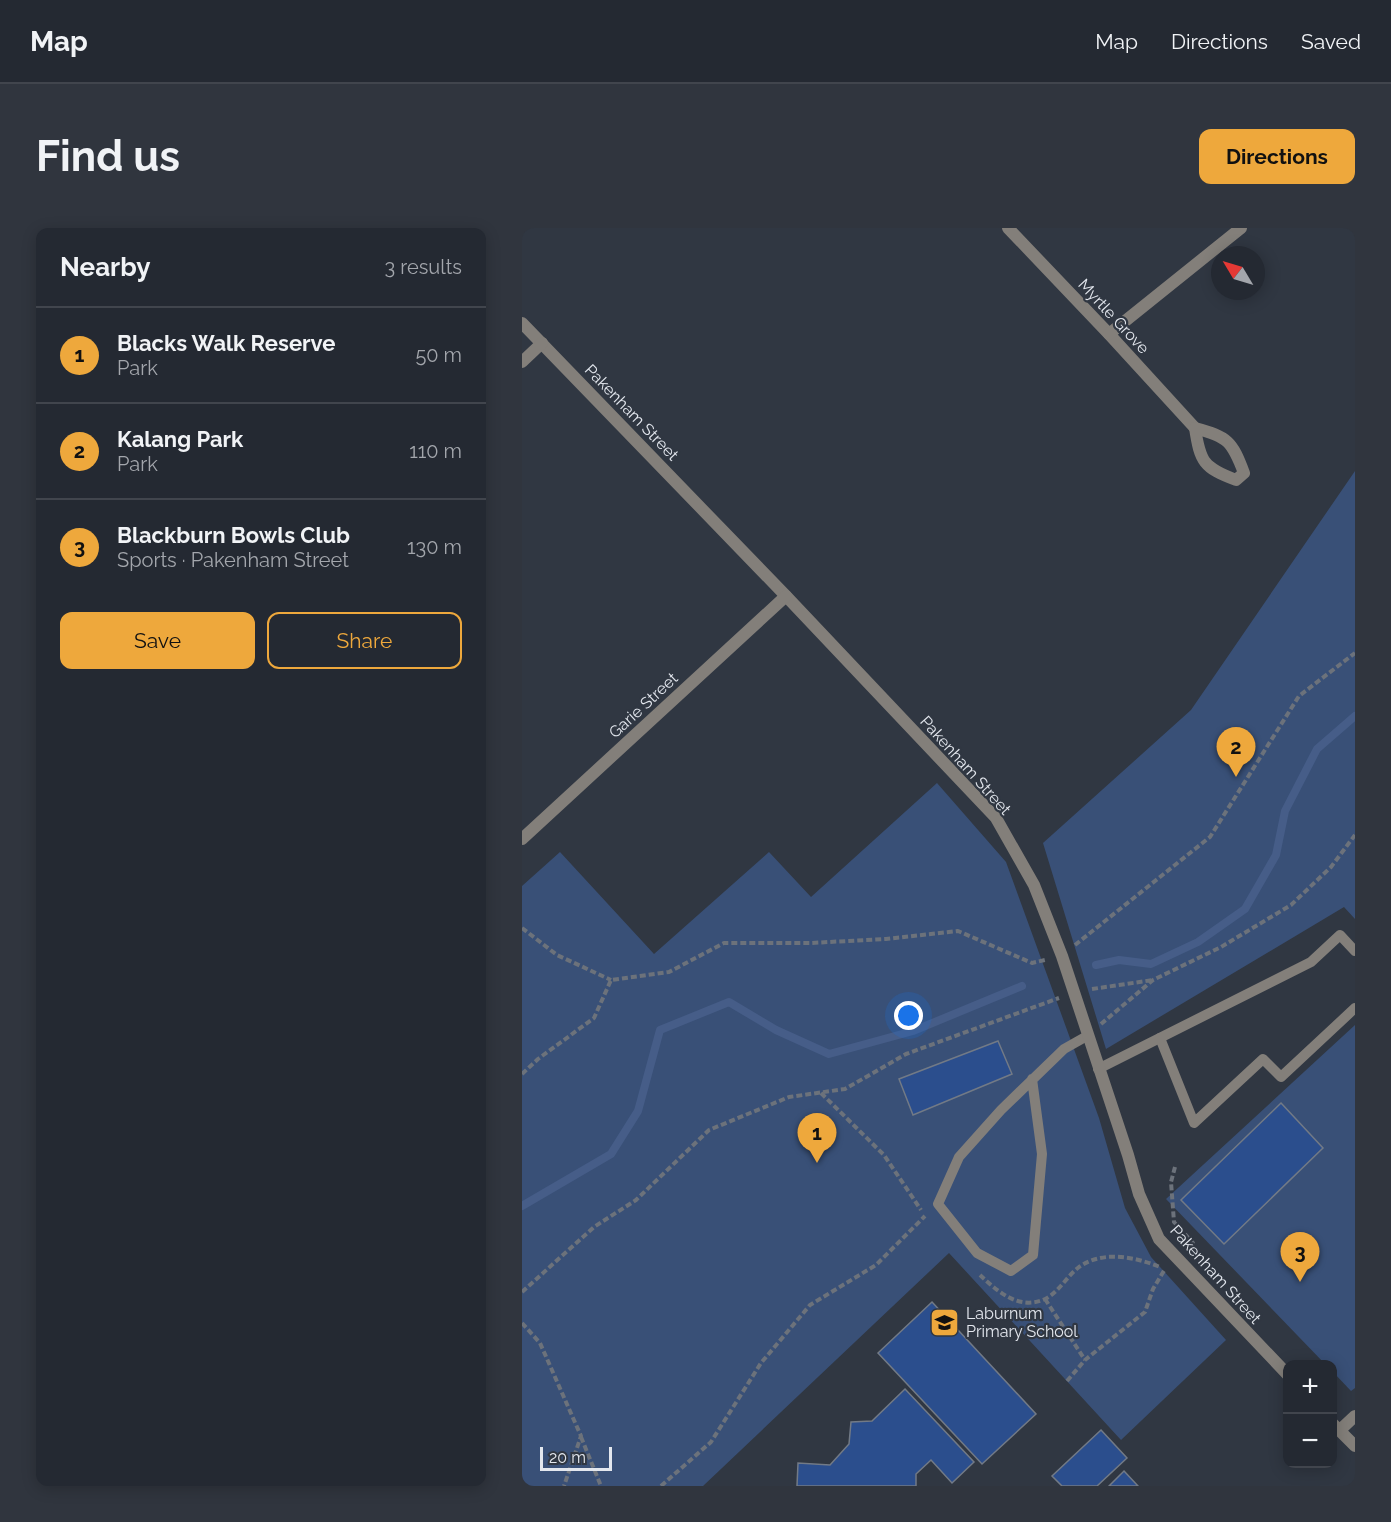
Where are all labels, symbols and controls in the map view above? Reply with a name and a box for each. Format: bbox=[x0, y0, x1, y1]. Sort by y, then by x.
text: Map bbox=[30, 25, 88, 58]
text: Map bbox=[1095, 29, 1138, 54]
text: Directions bbox=[1171, 29, 1268, 54]
text: Saved bbox=[1301, 29, 1361, 54]
button: Directions bbox=[1199, 129, 1355, 184]
text: Find us bbox=[36, 132, 180, 181]
north arrow bbox=[1211, 246, 1265, 300]
text: Nearby bbox=[60, 252, 150, 282]
text: 3 results bbox=[384, 255, 462, 279]
street label: Myrtle Grove bbox=[1074, 275, 1153, 358]
text: Blacks Walk Reserve bbox=[117, 330, 335, 356]
text: 1 bbox=[75, 343, 84, 367]
text: 50 m bbox=[415, 343, 462, 367]
text: Park bbox=[117, 356, 158, 380]
street label: Pakenham Street bbox=[581, 360, 683, 465]
text: Kalang Park bbox=[117, 426, 243, 452]
text: 2 bbox=[74, 439, 85, 463]
text: 110 m bbox=[409, 439, 462, 463]
text: Park bbox=[117, 452, 158, 476]
text: Blackburn Bowls Club bbox=[117, 522, 350, 548]
text: 3 bbox=[74, 535, 85, 559]
text: 130 m bbox=[407, 535, 462, 559]
text: Sports · Pakenham Street bbox=[117, 548, 349, 572]
button: Save bbox=[60, 612, 255, 669]
button: Share bbox=[267, 612, 462, 669]
street label: Garie Street bbox=[605, 668, 682, 742]
street label: Pakenham Street bbox=[916, 712, 1015, 819]
pin: 2 bbox=[1216, 728, 1256, 777]
your location bbox=[894, 1001, 923, 1030]
pin: 1 bbox=[798, 1114, 836, 1163]
street label: Pakenham Street bbox=[1166, 1221, 1265, 1328]
pin: 3 bbox=[1280, 1232, 1320, 1282]
place label: Laburnum Primary School bbox=[966, 1304, 1078, 1341]
school or university icon: Laburnum Primary School bbox=[929, 1306, 961, 1338]
map controls bbox=[1283, 1360, 1337, 1468]
button: + bbox=[1283, 1360, 1337, 1414]
button: − bbox=[1283, 1414, 1337, 1468]
scale bar bbox=[540, 1444, 612, 1472]
text: 20 m bbox=[549, 1448, 586, 1467]

